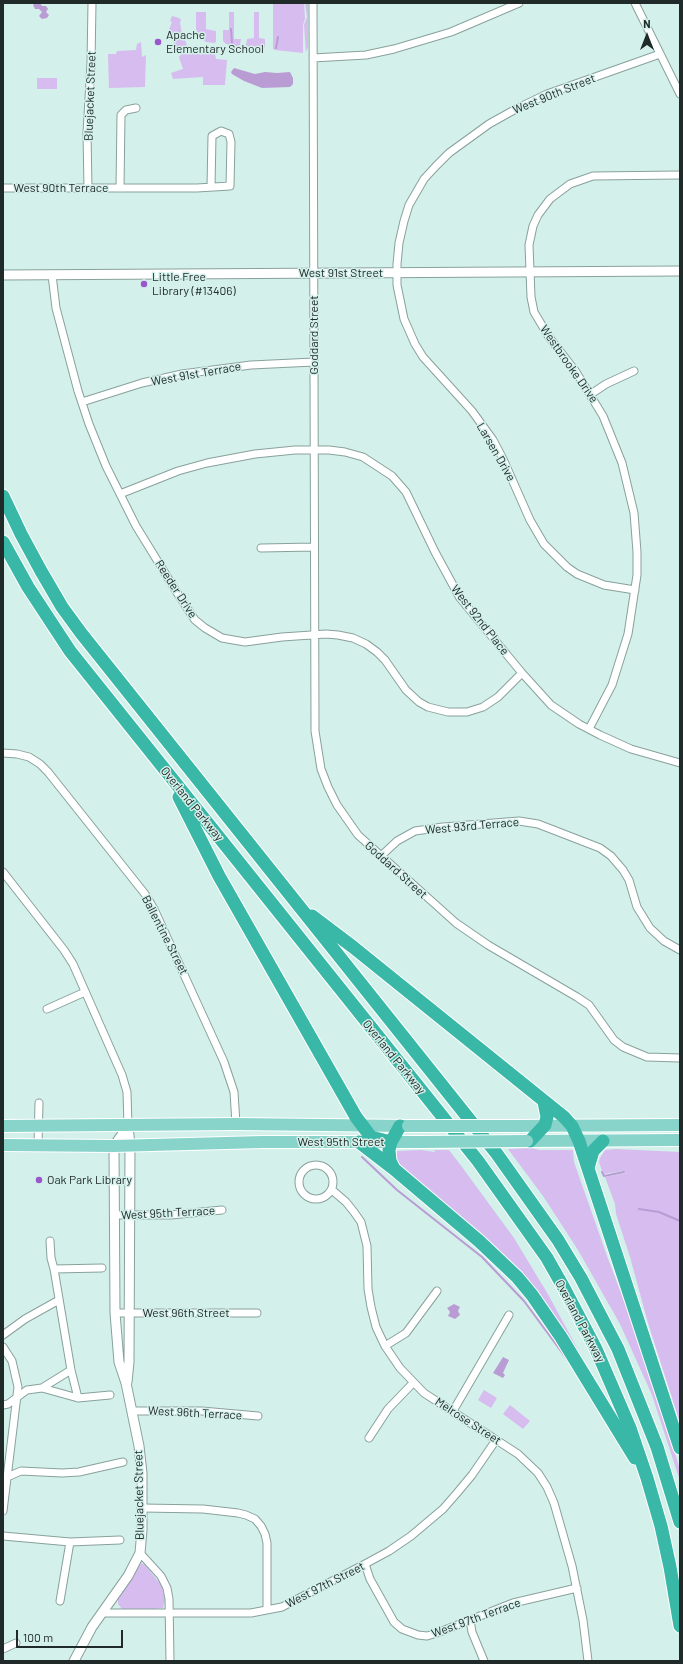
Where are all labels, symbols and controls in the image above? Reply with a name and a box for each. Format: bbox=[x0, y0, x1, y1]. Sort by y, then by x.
north arrow bbox=[627, 16, 667, 56]
text: N bbox=[643, 17, 651, 30]
place label: Apache Elementary School bbox=[166, 28, 264, 56]
marker: Apache Elementary School bbox=[153, 37, 163, 47]
street label: Bluejacket Street bbox=[81, 51, 99, 141]
street label: West 90th Street bbox=[511, 71, 597, 117]
street label: West 90th Terrace bbox=[14, 181, 108, 195]
street label: West 91st Street bbox=[299, 266, 383, 280]
place label: Little Free Library (#13406) bbox=[152, 270, 236, 298]
marker: Little Free Library (#13406) bbox=[139, 279, 149, 289]
street label: Goddard Street bbox=[307, 295, 321, 375]
street label: Westbrooke Drive bbox=[537, 322, 601, 406]
street label: West 91st Terrace bbox=[150, 359, 242, 389]
street label: Larsen Drive bbox=[474, 420, 518, 484]
street label: Reeder Drive bbox=[152, 557, 200, 621]
street label: West 92nd Place bbox=[448, 582, 512, 658]
street label: Overland Parkway bbox=[158, 764, 226, 844]
street label: West 93rd Terrace bbox=[424, 815, 520, 837]
street label: Goddard Street bbox=[362, 838, 430, 902]
street label: Ballentine Street bbox=[139, 893, 191, 977]
street label: Overland Parkway bbox=[360, 1017, 428, 1097]
street label: West 95th Street bbox=[297, 1135, 385, 1149]
place label: Oak Park Library bbox=[47, 1173, 132, 1187]
marker: Oak Park Library bbox=[34, 1175, 44, 1185]
street label: West 95th Terrace bbox=[121, 1203, 215, 1223]
street label: Overland Parkway bbox=[552, 1277, 608, 1365]
street label: West 96th Street bbox=[142, 1306, 230, 1320]
street label: Melrose Street bbox=[432, 1394, 504, 1448]
street label: West 96th Terrace bbox=[148, 1403, 242, 1423]
street label: Bluejacket Street bbox=[131, 1450, 147, 1540]
street label: West 97th Street bbox=[283, 1559, 367, 1611]
street label: West 97th Terrace bbox=[429, 1595, 523, 1641]
scale bar bbox=[18, 1622, 125, 1648]
text: 100 m bbox=[23, 1630, 53, 1644]

